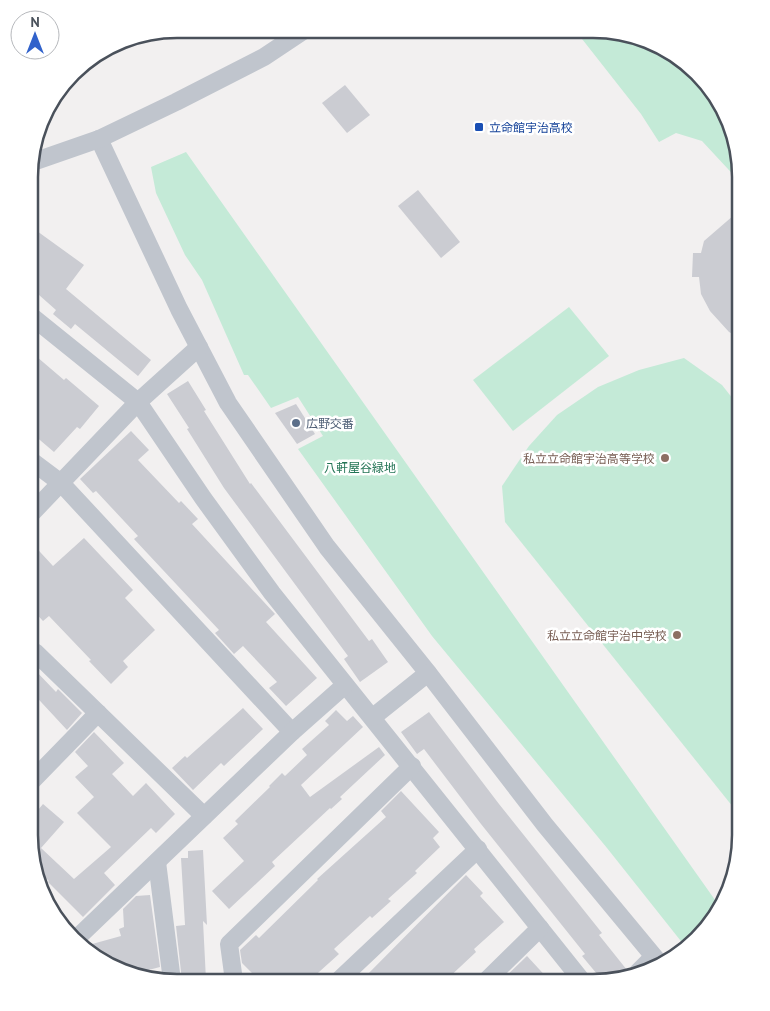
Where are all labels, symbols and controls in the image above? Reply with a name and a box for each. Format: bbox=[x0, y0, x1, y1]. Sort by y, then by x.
north arrow bbox=[10, 10, 60, 60]
text: N bbox=[30, 13, 40, 31]
place label: 立命館宇治高校 bbox=[489, 120, 573, 135]
marker: 立命館宇治高校 bbox=[473, 121, 485, 133]
place label: 広野交番 bbox=[306, 416, 354, 431]
marker: 広野交番 bbox=[290, 417, 302, 429]
place label: 私立立命館宇治高等学校 bbox=[523, 451, 655, 466]
marker: 私立立命館宇治高等学校 bbox=[659, 452, 671, 464]
park label: 八軒屋谷緑地 bbox=[324, 460, 396, 475]
place label: 私立立命館宇治中学校 bbox=[547, 628, 667, 643]
marker: 私立立命館宇治中学校 bbox=[671, 629, 683, 641]

